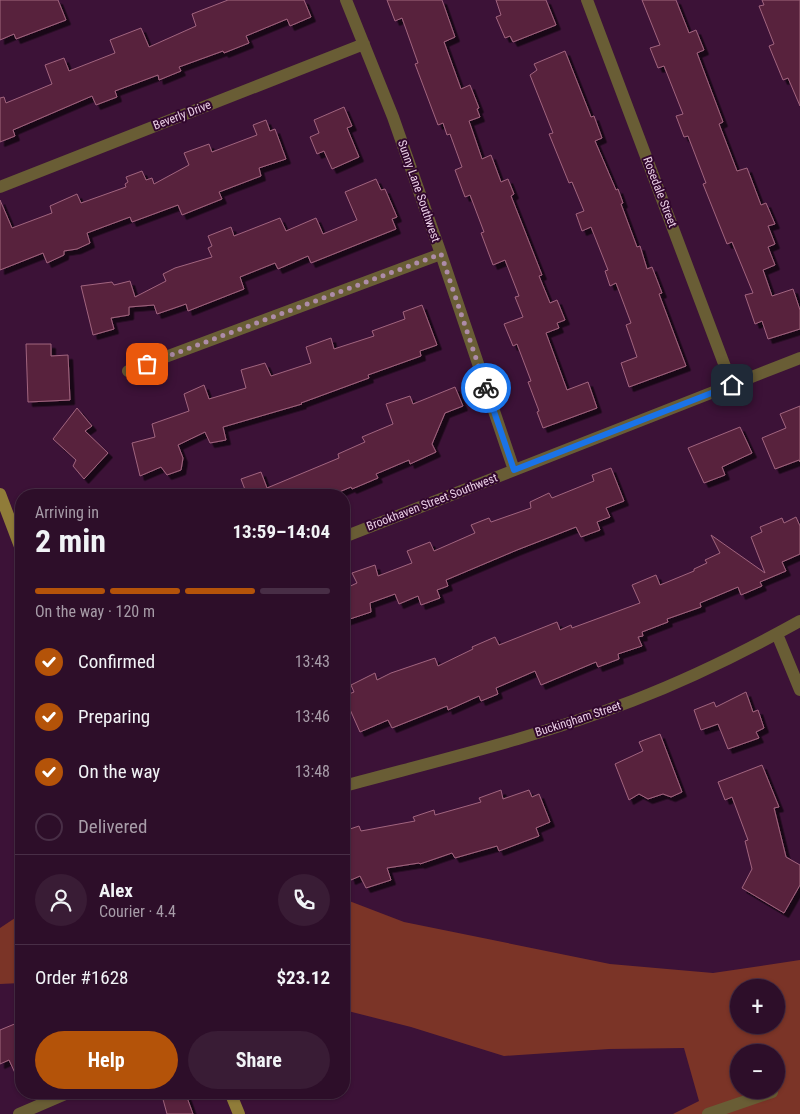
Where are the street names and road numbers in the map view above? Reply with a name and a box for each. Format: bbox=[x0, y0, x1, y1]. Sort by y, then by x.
street label: Beverly Drive bbox=[151, 97, 213, 132]
street label: Sunny Lane Southwest bbox=[395, 138, 443, 244]
street label: Rosedale Street bbox=[640, 155, 680, 230]
street label: Brookhaven Street Southwest bbox=[365, 470, 500, 533]
street label: Buckingham Street bbox=[533, 698, 623, 739]

